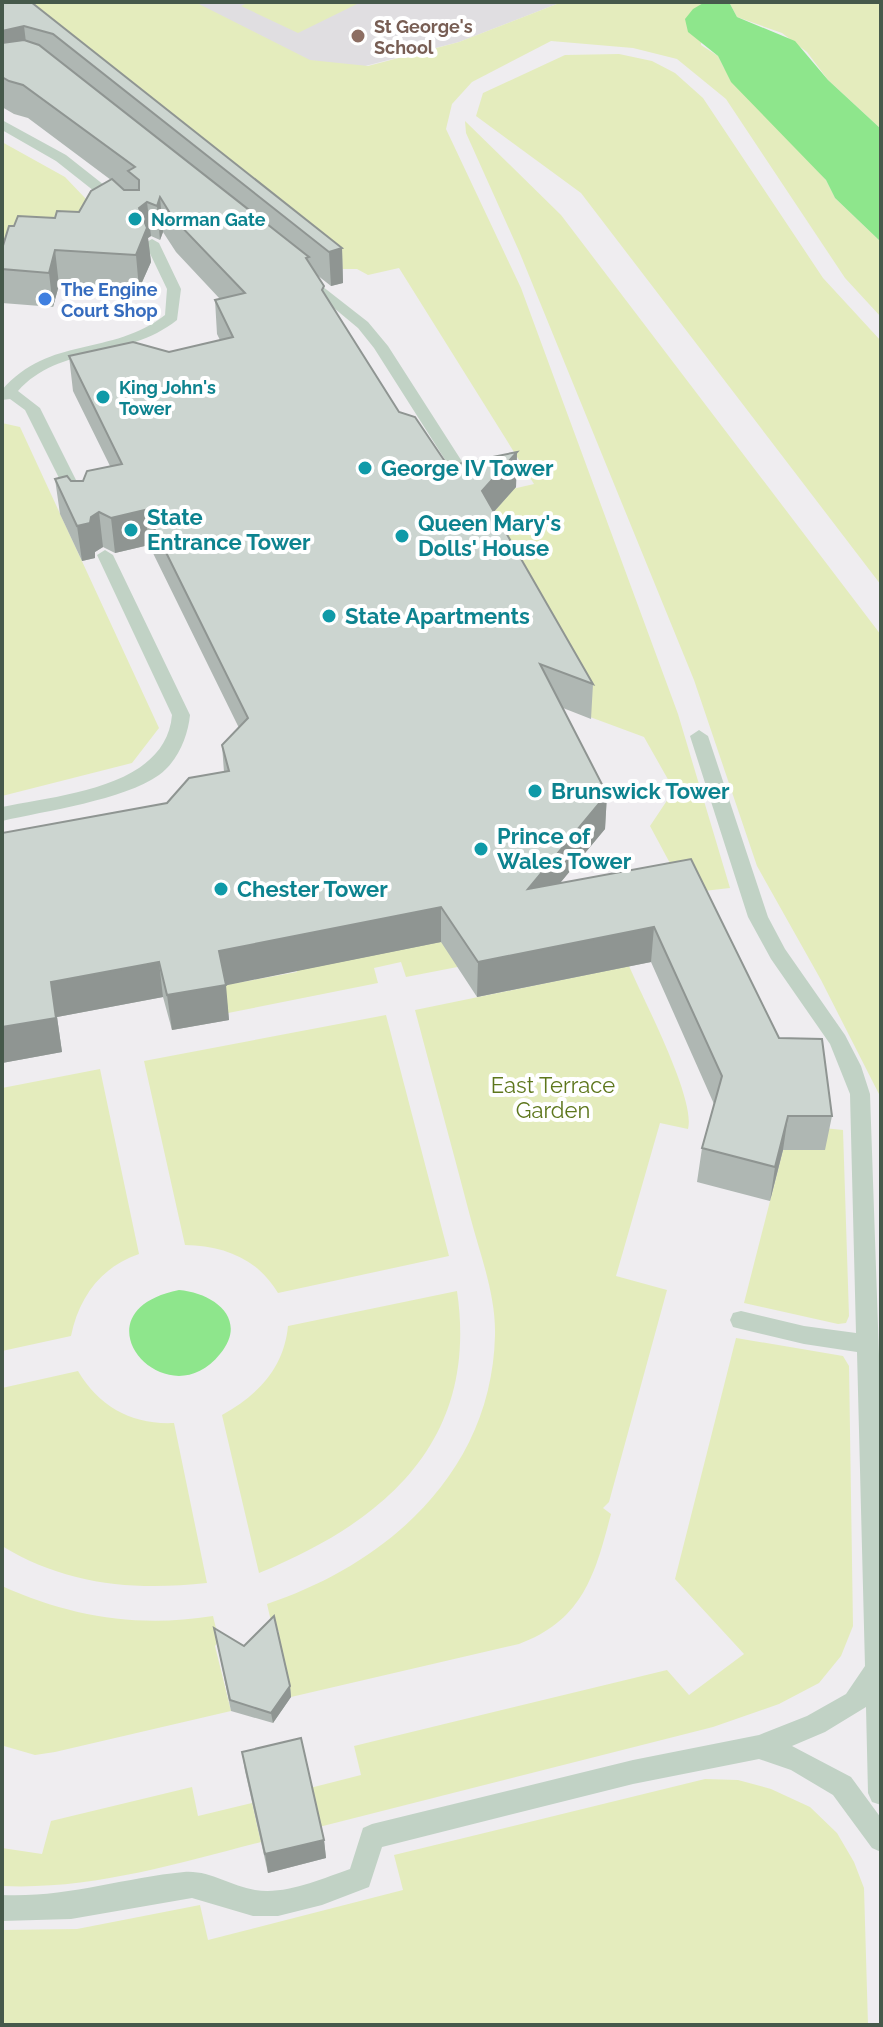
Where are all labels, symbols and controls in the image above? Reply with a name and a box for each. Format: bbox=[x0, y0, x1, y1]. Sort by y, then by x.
place label: St George's School bbox=[374, 16, 473, 58]
marker: St George's School bbox=[349, 27, 367, 45]
place label: Norman Gate bbox=[151, 209, 266, 230]
marker: Norman Gate bbox=[126, 210, 144, 228]
place label: The Engine Court Shop bbox=[61, 279, 158, 321]
marker: The Engine Court Shop bbox=[36, 290, 54, 308]
place label: King John's Tower bbox=[119, 377, 216, 419]
marker: King John's Tower bbox=[94, 388, 112, 406]
place label: George IV Tower bbox=[381, 455, 554, 481]
marker: George IV Tower bbox=[356, 459, 374, 477]
place label: State Entrance Tower bbox=[147, 504, 311, 555]
place label: Queen Mary's Dolls' House bbox=[418, 510, 561, 561]
marker: State Entrance Tower bbox=[122, 521, 140, 539]
marker: Queen Mary's Dolls' House bbox=[393, 527, 411, 545]
place label: State Apartments bbox=[345, 603, 530, 629]
marker: State Apartments bbox=[320, 607, 338, 625]
place label: Brunswick Tower bbox=[551, 778, 730, 804]
marker: Brunswick Tower bbox=[526, 782, 544, 800]
place label: Prince of Wales Tower bbox=[497, 823, 632, 874]
marker: Prince of Wales Tower bbox=[472, 840, 490, 858]
place label: Chester Tower bbox=[237, 876, 388, 902]
marker: Chester Tower bbox=[212, 880, 230, 898]
park label: East Terrace Garden bbox=[491, 1072, 615, 1123]

